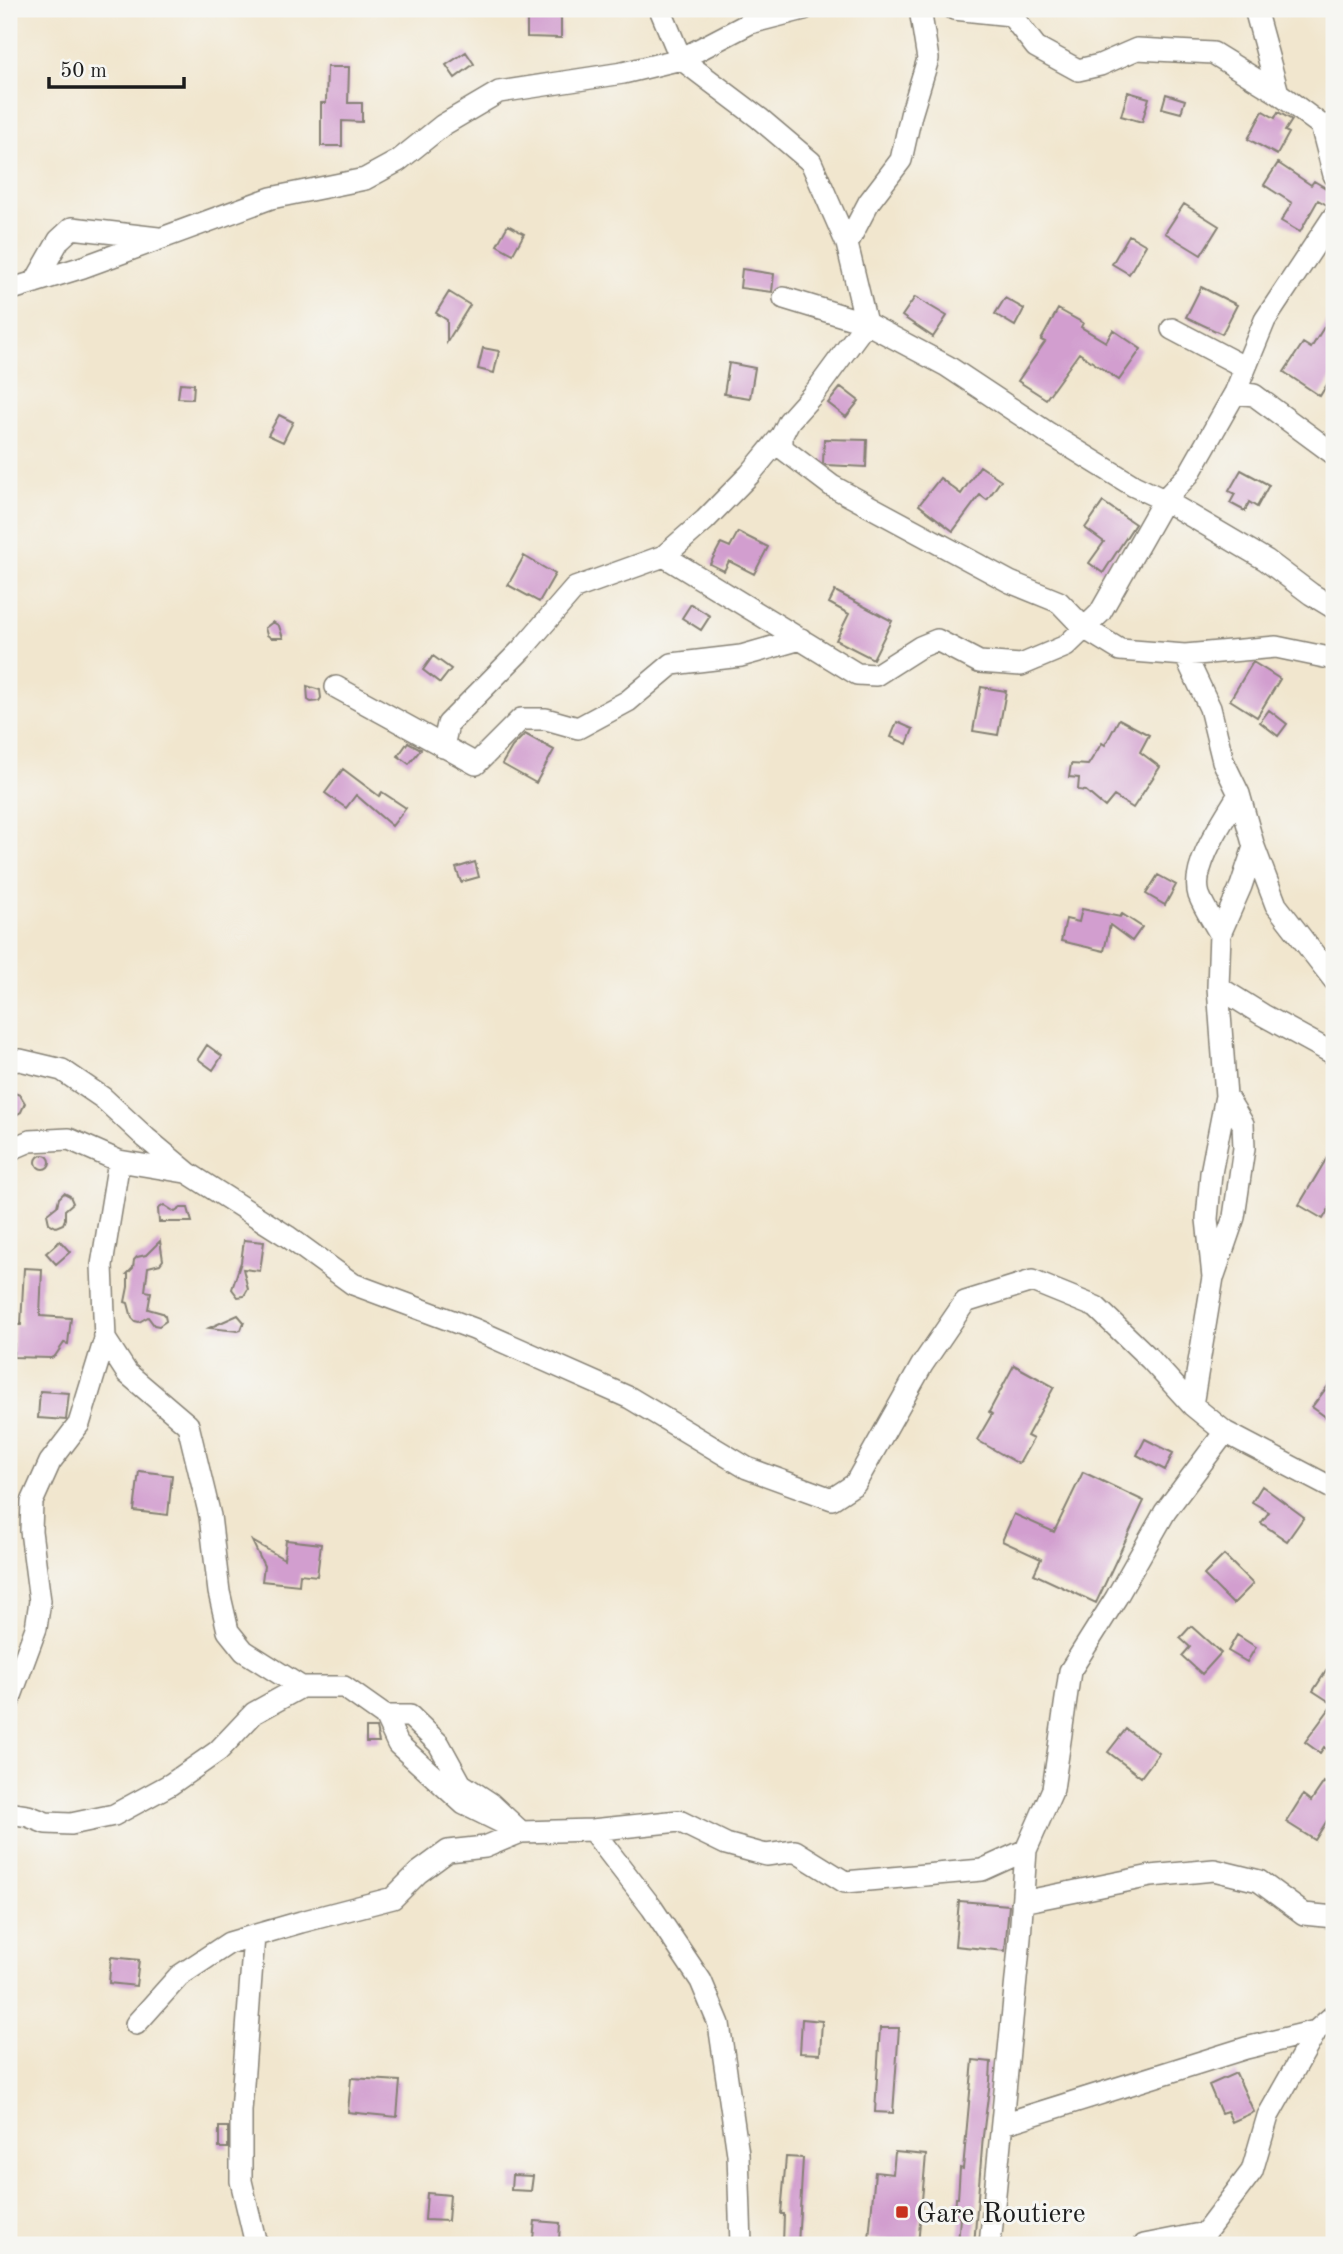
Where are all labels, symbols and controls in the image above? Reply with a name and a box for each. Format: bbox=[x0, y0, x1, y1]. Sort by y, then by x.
scale bar bbox=[49, 46, 184, 90]
text: 50 m bbox=[60, 61, 107, 82]
place label: Gare Routiere bbox=[916, 2201, 1086, 2229]
marker: Gare Routiere bbox=[894, 2204, 910, 2220]

